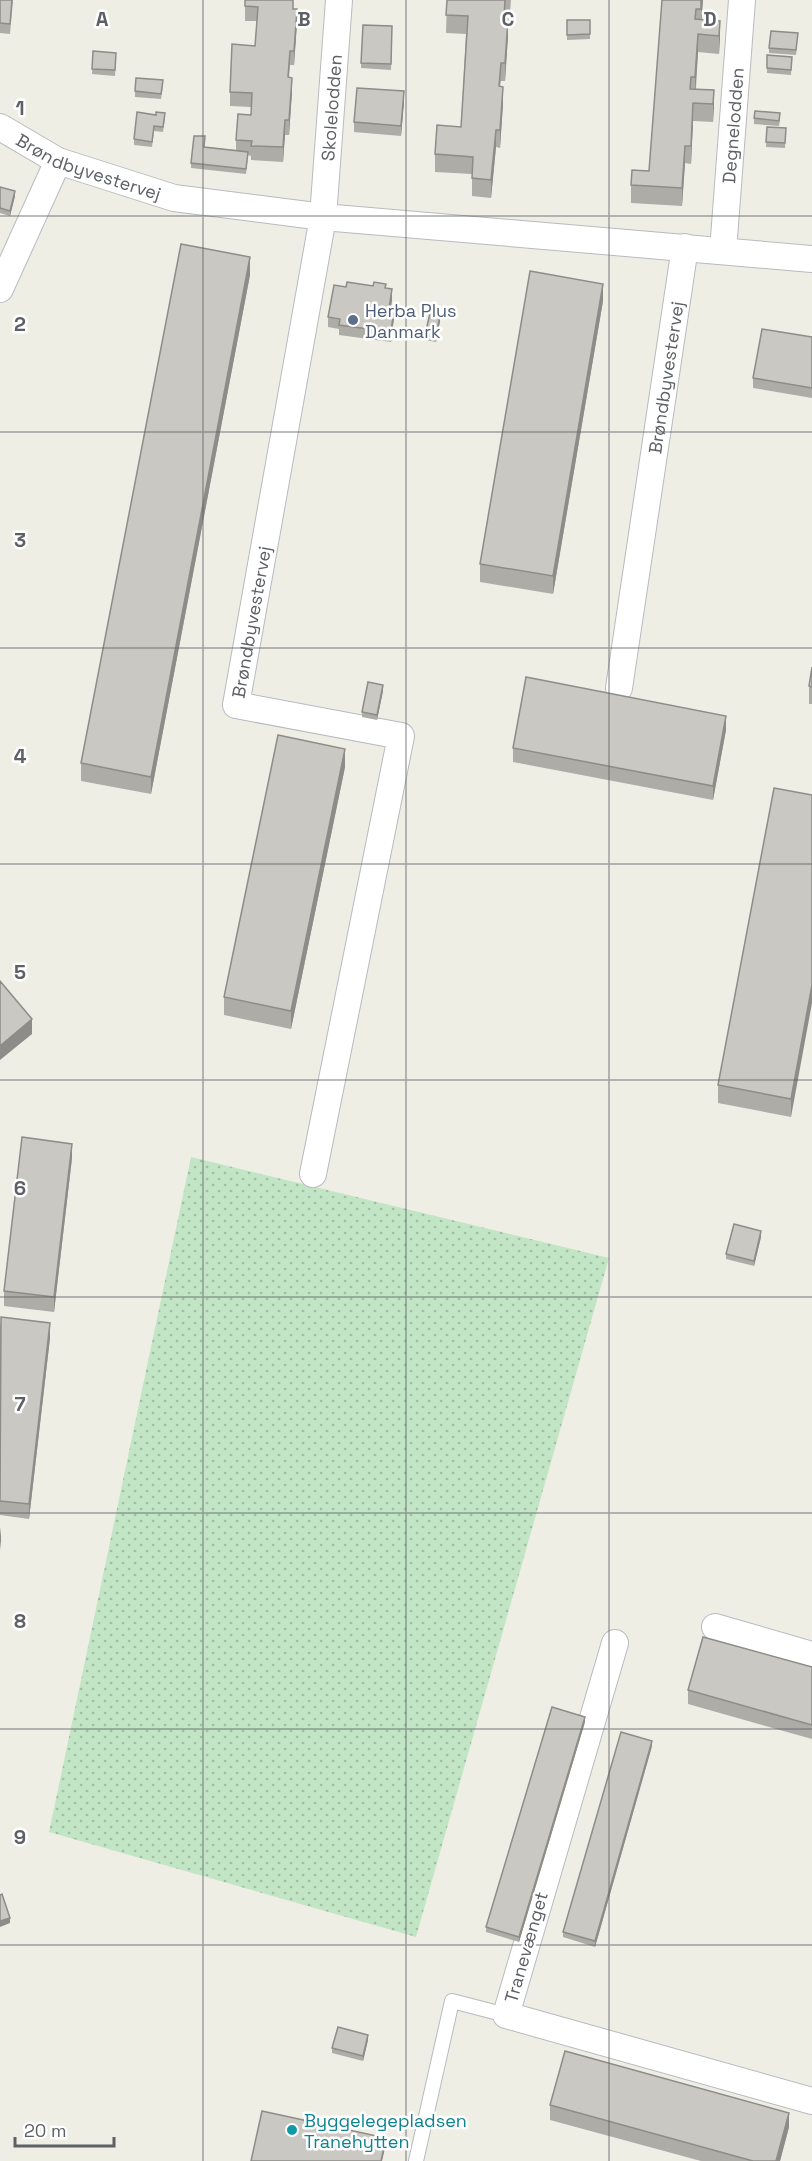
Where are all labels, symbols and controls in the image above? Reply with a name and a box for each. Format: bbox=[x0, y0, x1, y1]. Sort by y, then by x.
text: A bbox=[96, 6, 109, 32]
text: B bbox=[297, 6, 311, 32]
text: C bbox=[502, 6, 515, 32]
text: D bbox=[703, 6, 717, 32]
street label: Skolelodden bbox=[316, 53, 346, 162]
street label: Degnelodden bbox=[717, 67, 748, 184]
text: 1 bbox=[15, 95, 25, 121]
street label: Brøndbyvestervej bbox=[12, 128, 164, 205]
place label: Herba Plus Danmark bbox=[365, 299, 457, 343]
street label: Brøndbyvestervej bbox=[643, 300, 688, 455]
text: 2 bbox=[14, 311, 26, 337]
marker: Herba Plus Danmark bbox=[346, 313, 360, 327]
text: 3 bbox=[14, 527, 26, 553]
street label: Brøndbyvestervej bbox=[226, 544, 276, 700]
text: 4 bbox=[14, 743, 27, 769]
text: 5 bbox=[14, 959, 26, 985]
text: 6 bbox=[14, 1175, 26, 1201]
text: 7 bbox=[14, 1391, 26, 1417]
text: 8 bbox=[14, 1608, 26, 1634]
text: 9 bbox=[14, 1824, 26, 1850]
street label: Tranevænget bbox=[499, 1889, 553, 2005]
place label: Byggelegepladsen Tranehytten bbox=[304, 2109, 467, 2153]
scale bar bbox=[15, 2110, 114, 2148]
text: 20 m bbox=[24, 2119, 67, 2142]
marker: Byggelegepladsen Tranehytten bbox=[285, 2123, 299, 2137]

